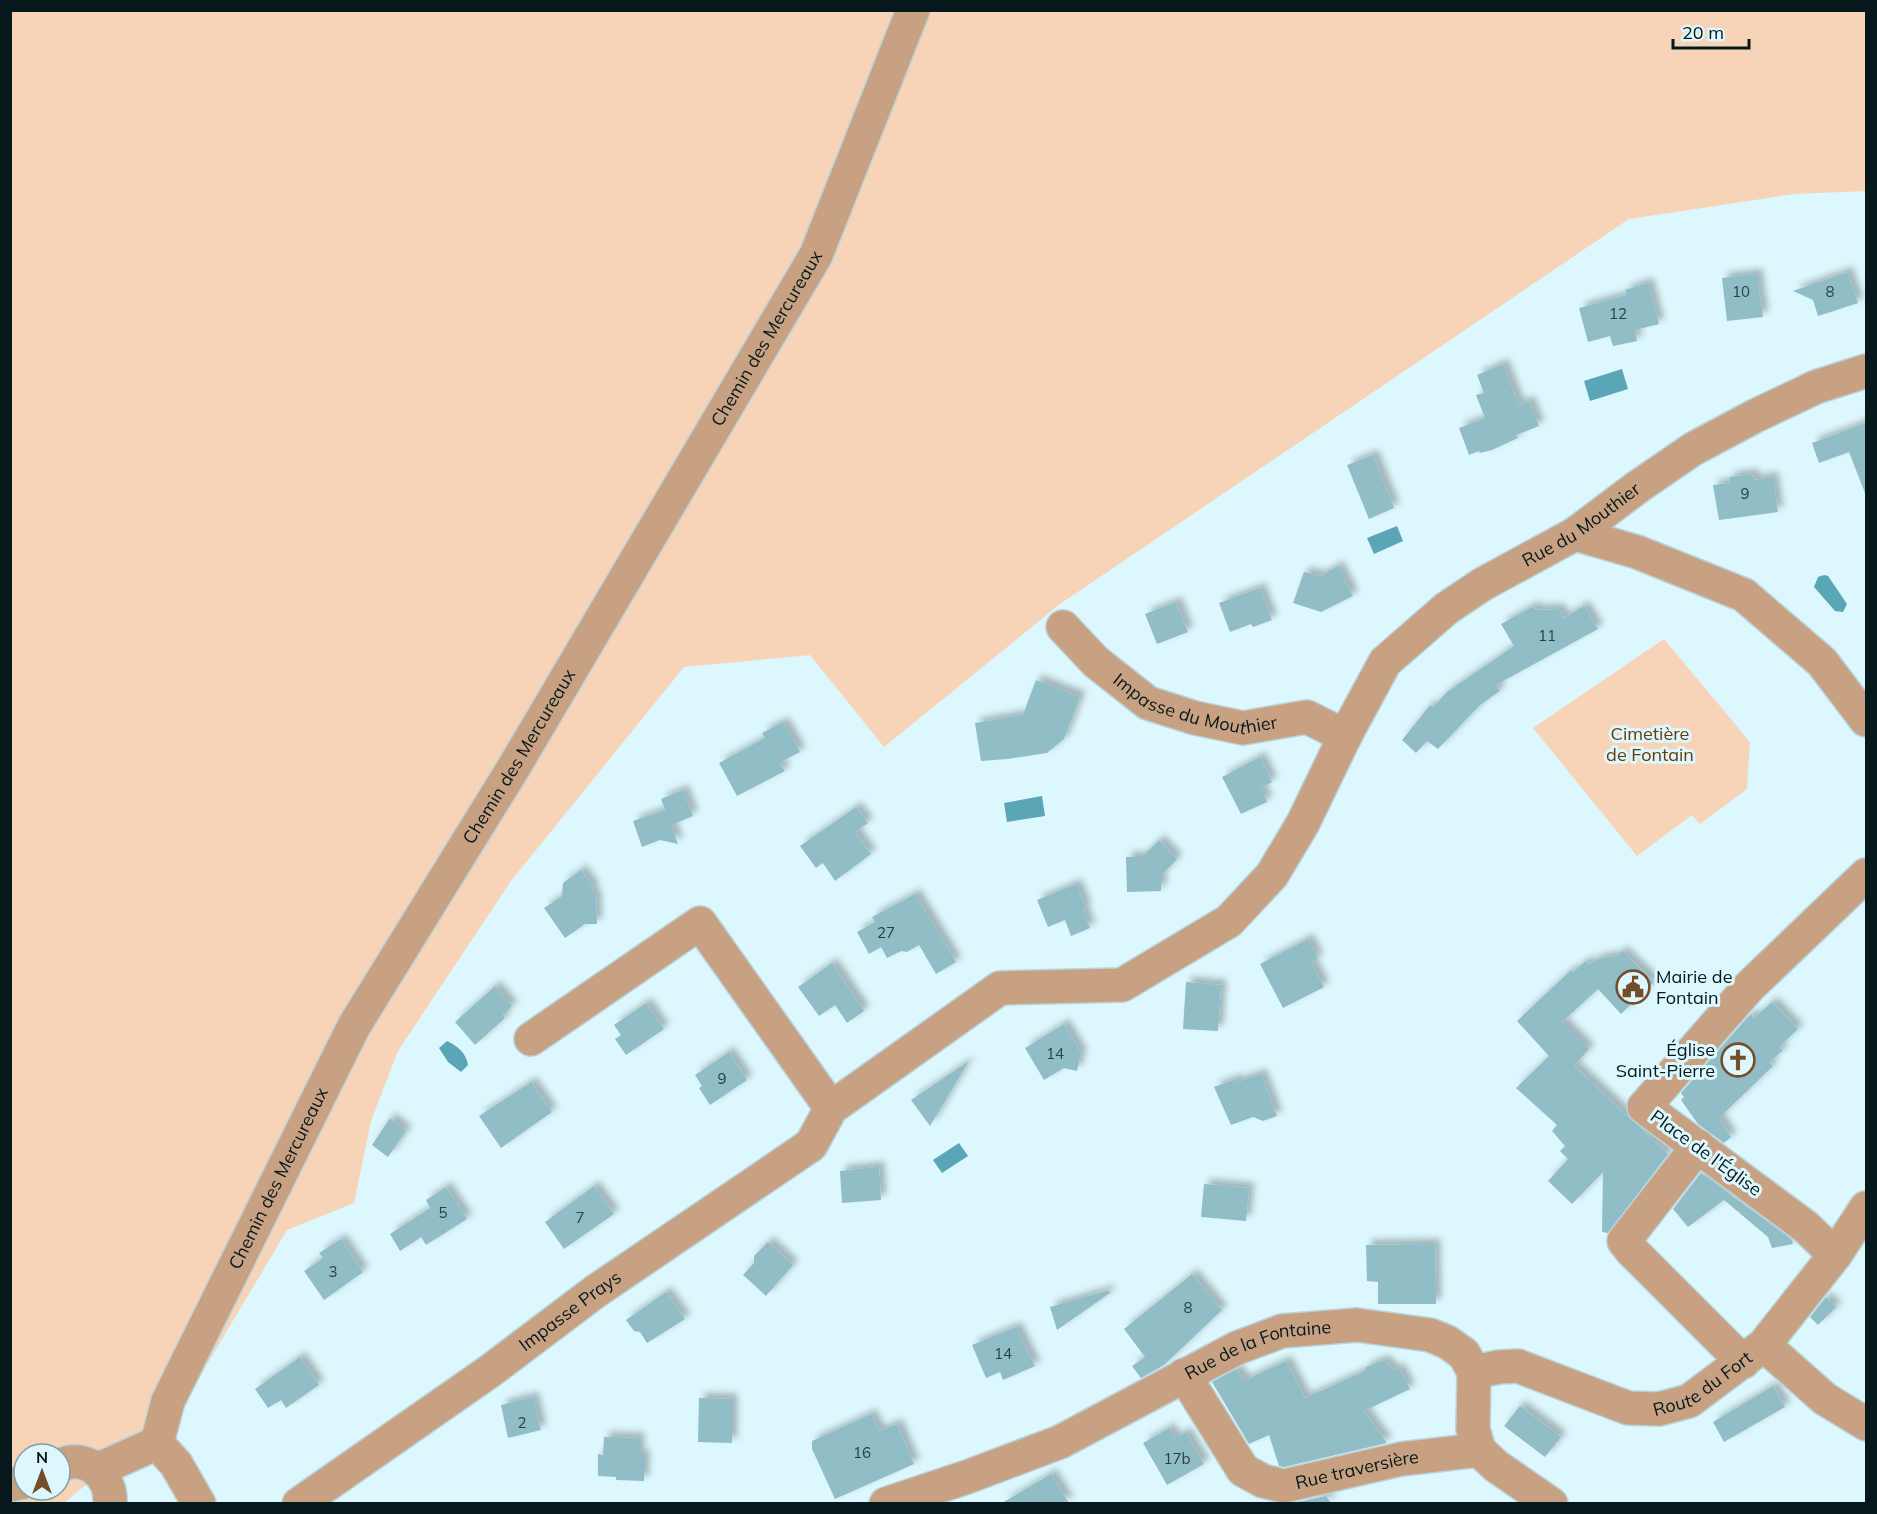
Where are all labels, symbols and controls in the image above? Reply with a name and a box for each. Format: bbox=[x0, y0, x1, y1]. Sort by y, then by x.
scale bar bbox=[1673, 12, 1750, 50]
text: 20 m bbox=[1682, 21, 1724, 44]
street label: Chemin des Mercureaux bbox=[706, 246, 827, 430]
house number: 10 bbox=[1732, 282, 1750, 301]
house number: 8 bbox=[1825, 282, 1835, 301]
house number: 12 bbox=[1609, 304, 1627, 323]
street label: Rue du Mouthier bbox=[1518, 477, 1645, 572]
house number: 9 bbox=[1740, 484, 1750, 503]
house number: 11 bbox=[1538, 626, 1556, 645]
street label: Chemin des Mercureaux bbox=[457, 664, 580, 848]
street label: Impasse du Mouthier bbox=[1109, 668, 1279, 739]
park label: Cimetière de Fontain bbox=[1606, 722, 1694, 766]
house number: 27 bbox=[877, 923, 895, 942]
place label: Mairie de Fontain bbox=[1656, 965, 1732, 1009]
public building icon: Mairie de Fontain bbox=[1615, 969, 1651, 1005]
place label: Église Saint-Pierre bbox=[1616, 1038, 1715, 1082]
church icon: Église Saint-Pierre bbox=[1720, 1042, 1756, 1078]
house number: 14 bbox=[1046, 1044, 1064, 1063]
house number: 9 bbox=[717, 1069, 727, 1088]
street label: Chemin des Mercureaux bbox=[223, 1083, 333, 1273]
street label: Place de l'Église bbox=[1646, 1104, 1767, 1201]
house number: 5 bbox=[438, 1203, 448, 1222]
house number: 7 bbox=[575, 1208, 585, 1227]
house number: 3 bbox=[328, 1262, 338, 1281]
street label: Impasse Prays bbox=[514, 1265, 626, 1356]
house number: 8 bbox=[1183, 1298, 1193, 1317]
street label: Rue de la Fontaine bbox=[1180, 1315, 1332, 1385]
house number: 14 bbox=[994, 1344, 1012, 1363]
street label: Route du Fort bbox=[1650, 1346, 1757, 1421]
house number: 2 bbox=[517, 1413, 527, 1432]
north arrow bbox=[12, 1442, 72, 1502]
house number: 16 bbox=[853, 1443, 871, 1462]
street label: Rue traversière bbox=[1293, 1445, 1420, 1494]
text: N bbox=[36, 1447, 48, 1467]
house number: 17b bbox=[1163, 1449, 1191, 1468]

